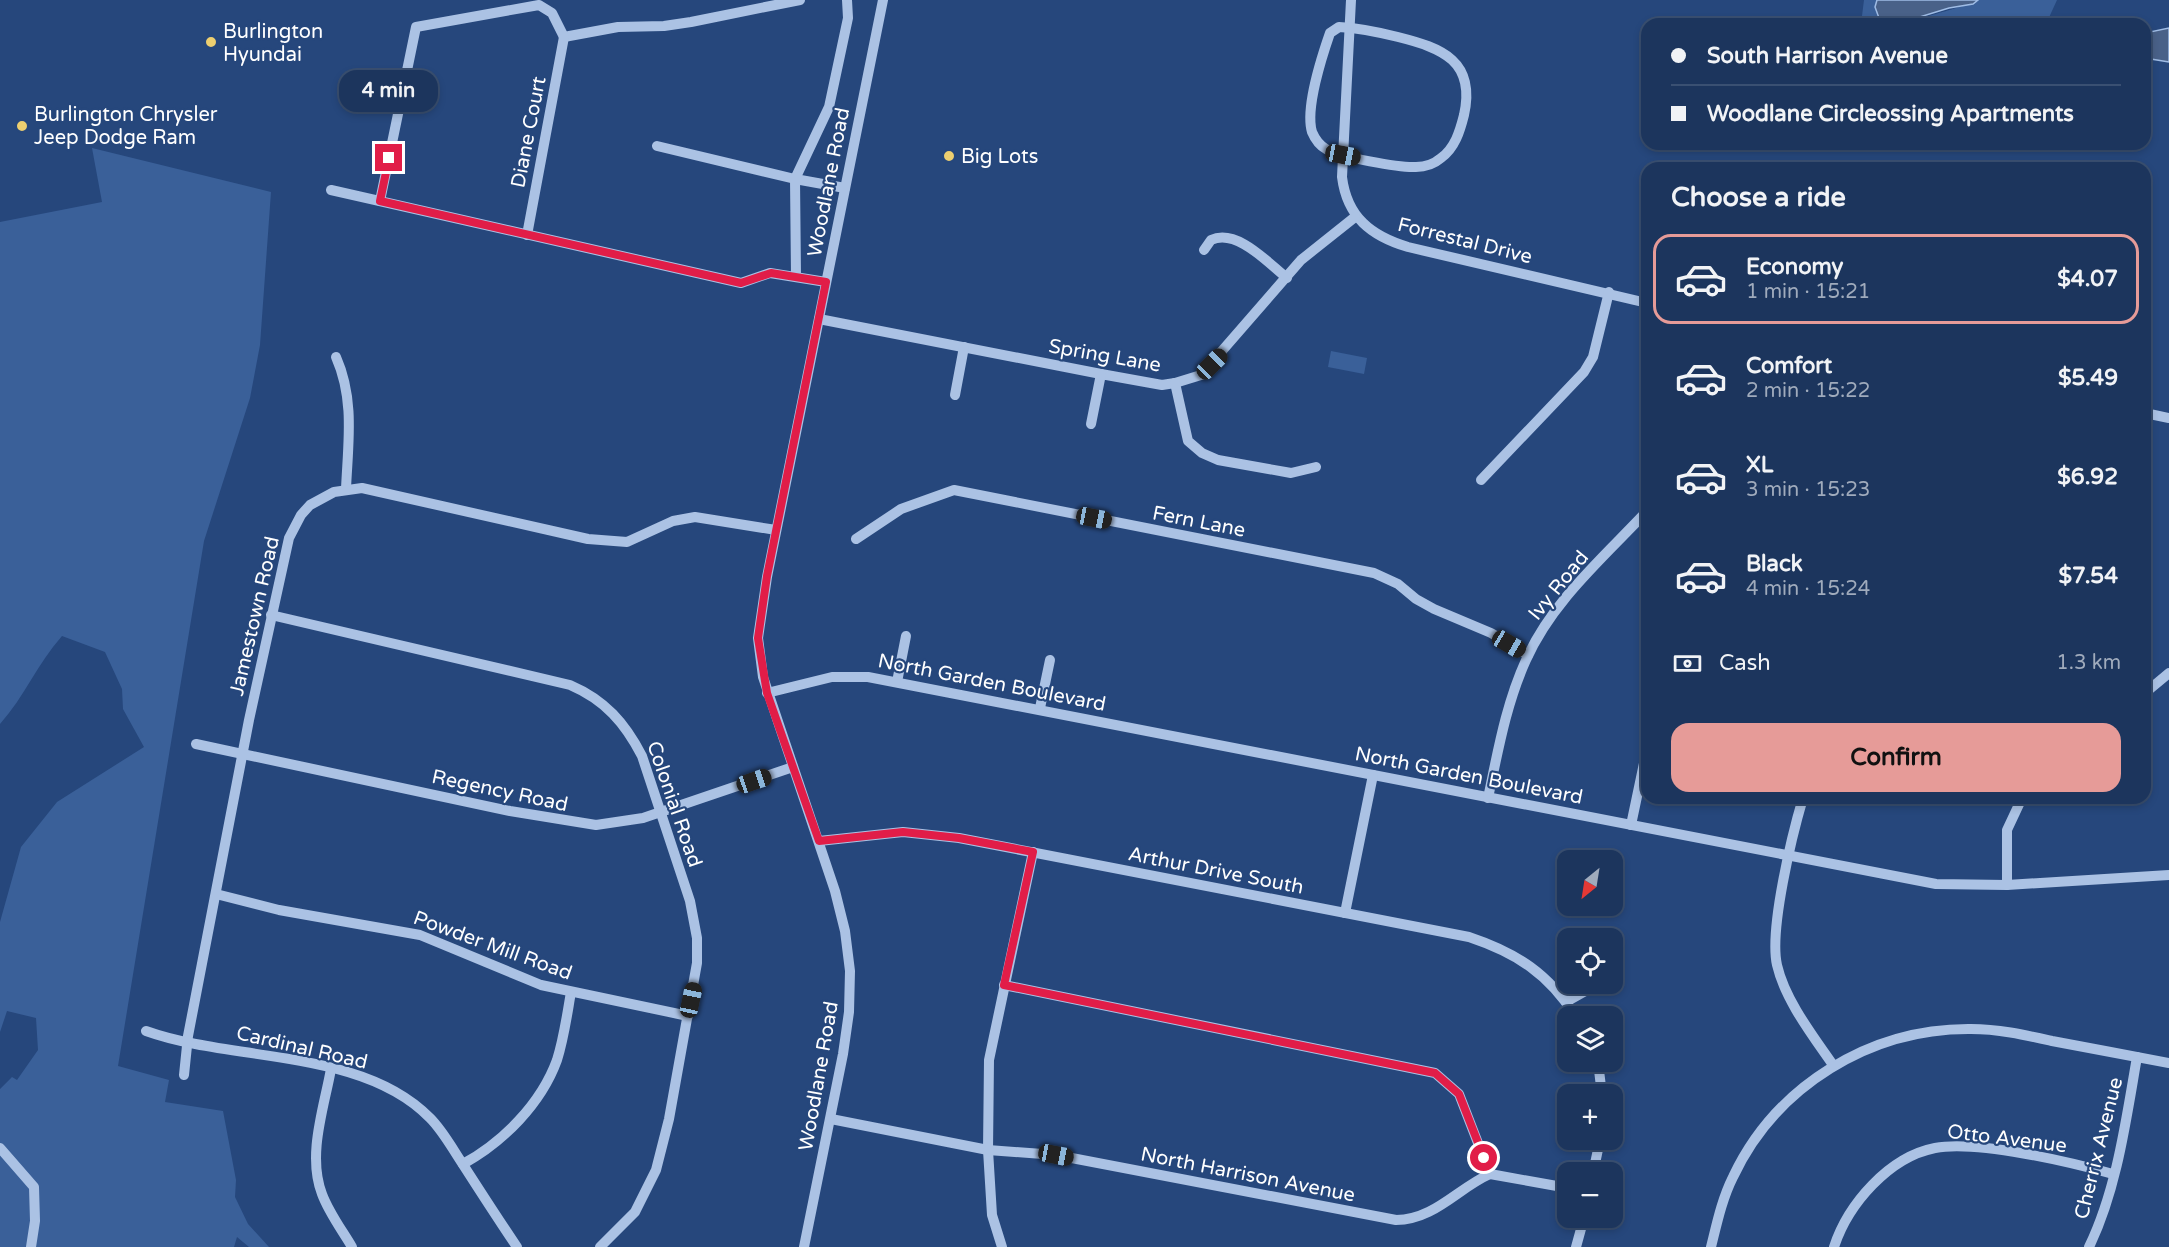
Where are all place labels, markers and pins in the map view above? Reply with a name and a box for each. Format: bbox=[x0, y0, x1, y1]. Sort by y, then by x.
place label: Burlington Hyundai bbox=[223, 20, 323, 67]
marker: Burlington Hyundai bbox=[204, 35, 218, 49]
place label: Burlington Chrysler Jeep Dodge Ram bbox=[34, 103, 218, 150]
marker: Burlington Chrysler Jeep Dodge Ram bbox=[15, 119, 29, 133]
place label: Big Lots bbox=[961, 145, 1038, 169]
marker: Big Lots bbox=[942, 149, 956, 163]

